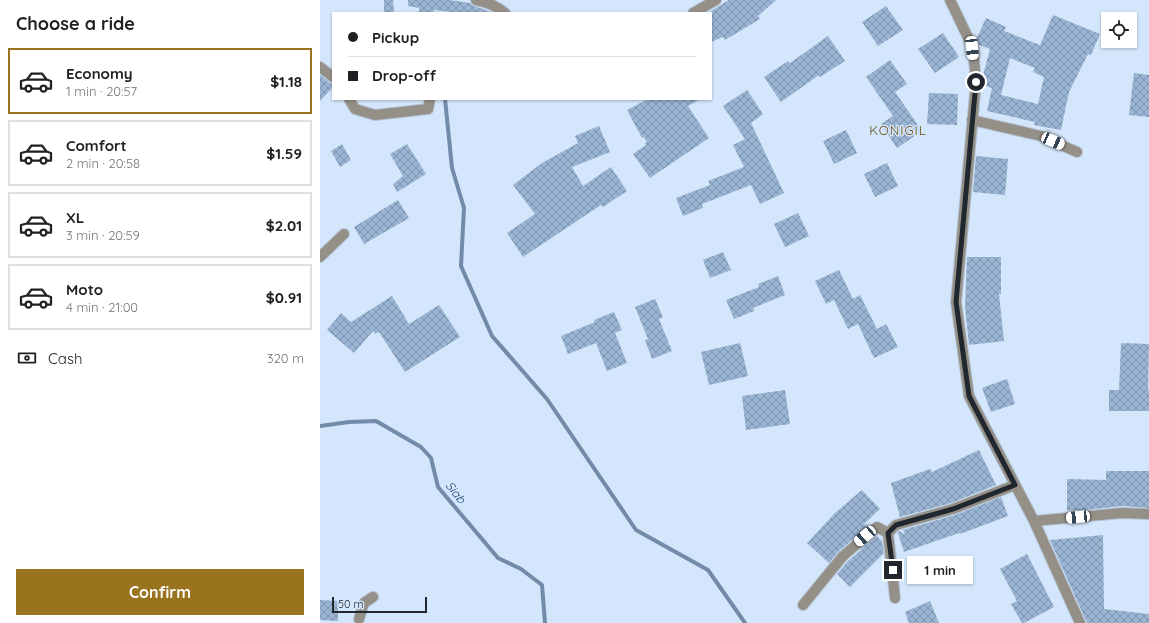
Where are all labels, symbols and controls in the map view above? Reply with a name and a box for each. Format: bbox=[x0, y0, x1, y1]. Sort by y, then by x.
text: Choose a ride bbox=[16, 12, 135, 35]
map controls bbox=[1101, 12, 1137, 48]
button: locate bbox=[1101, 12, 1137, 48]
text: Pickup bbox=[372, 28, 419, 47]
car bbox=[965, 35, 979, 61]
icon: car bbox=[18, 63, 54, 99]
text: Economy bbox=[66, 64, 133, 83]
text: Drop-off bbox=[372, 66, 436, 85]
text: $1.18 bbox=[270, 72, 302, 91]
route start bbox=[967, 73, 985, 91]
text: 1 min · 20:57 bbox=[66, 83, 137, 99]
district label: KONIGIL bbox=[869, 122, 927, 138]
car bbox=[1040, 131, 1066, 151]
icon: car bbox=[18, 135, 54, 171]
text: Comfort bbox=[66, 136, 127, 155]
text: $1.59 bbox=[266, 144, 302, 163]
text: 2 min · 20:58 bbox=[66, 155, 140, 171]
icon: car bbox=[18, 207, 54, 243]
text: XL bbox=[66, 208, 84, 227]
text: $2.01 bbox=[266, 216, 302, 235]
text: 3 min · 20:59 bbox=[66, 227, 140, 243]
icon: car bbox=[18, 279, 54, 315]
text: Moto bbox=[66, 280, 103, 299]
text: $0.91 bbox=[266, 288, 302, 307]
text: 4 min · 21:00 bbox=[66, 299, 138, 315]
icon: cash bbox=[16, 347, 38, 369]
text: Cash bbox=[48, 349, 82, 368]
text: 320 m bbox=[267, 350, 304, 366]
water label: Siab bbox=[443, 478, 470, 507]
car bbox=[1066, 510, 1090, 524]
car bbox=[852, 524, 878, 548]
callout: 1 min bbox=[907, 556, 973, 584]
route end bbox=[884, 561, 902, 579]
text: 1 min bbox=[924, 562, 956, 578]
button: Confirm bbox=[16, 569, 304, 615]
scale bar bbox=[332, 595, 427, 614]
text: 50 m bbox=[338, 597, 364, 611]

